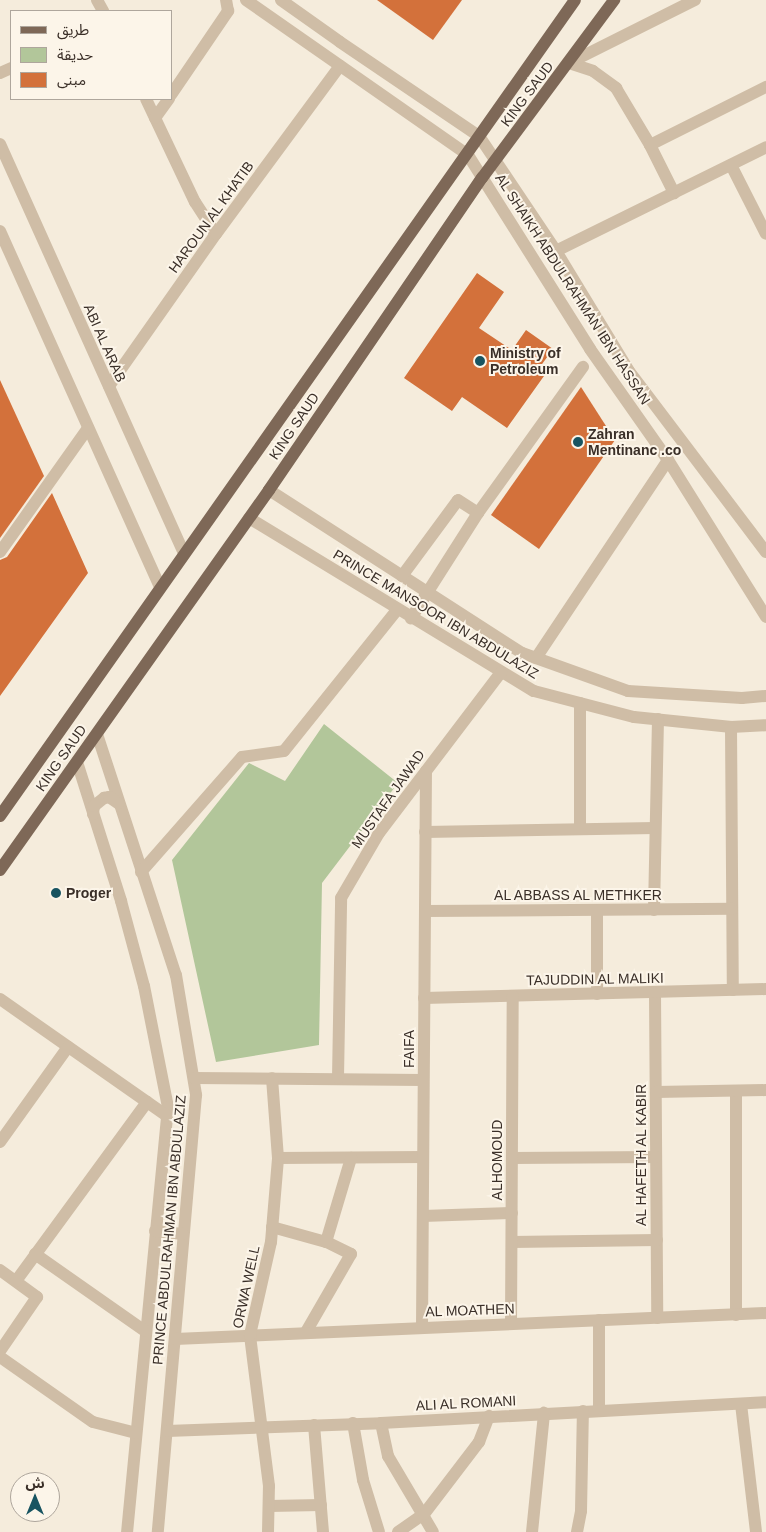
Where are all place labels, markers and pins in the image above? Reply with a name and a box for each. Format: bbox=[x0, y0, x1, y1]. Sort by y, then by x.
place label: Ministry of Petroleum bbox=[490, 345, 561, 378]
marker: Ministry of Petroleum bbox=[474, 355, 486, 367]
place label: Zahran Mentinanc .co bbox=[588, 426, 681, 458]
marker: Zahran Mentinanc .co bbox=[572, 436, 584, 448]
place label: Proger bbox=[66, 885, 111, 901]
marker: Proger bbox=[50, 887, 62, 899]

